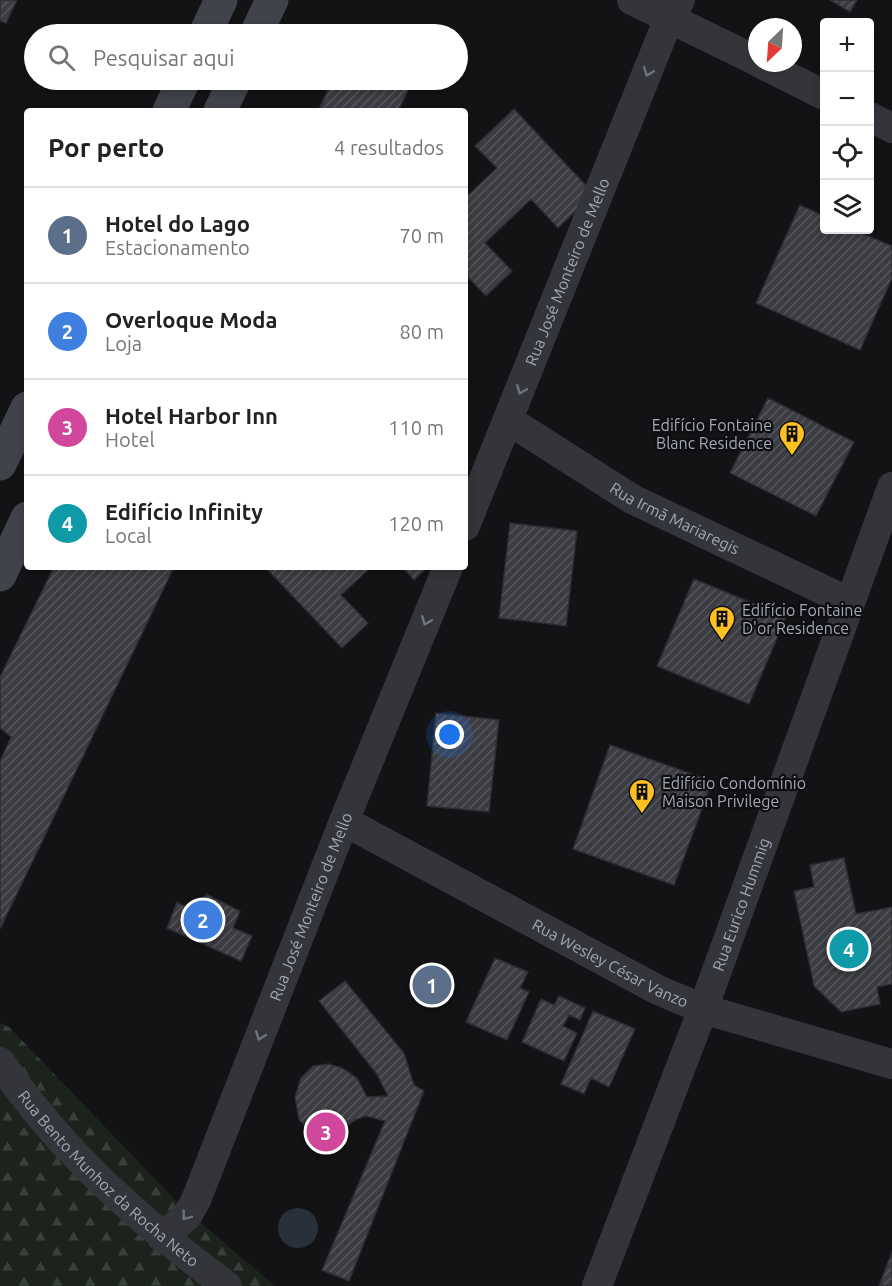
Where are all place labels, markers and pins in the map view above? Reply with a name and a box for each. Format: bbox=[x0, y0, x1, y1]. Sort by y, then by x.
place label: Edifício Fontaine Blanc Residence bbox=[652, 416, 772, 452]
building icon: Edifício Fontaine Blanc Residence bbox=[777, 419, 807, 457]
place label: Edifício Fontaine D'or Residence bbox=[742, 601, 862, 637]
building icon: Edifício Fontaine D'or Residence bbox=[707, 604, 737, 642]
place label: Edifício Condomínio Maison Privilege bbox=[662, 774, 806, 810]
building icon: Edifício Condomínio Maison Privilege bbox=[627, 777, 657, 815]
pin: 2 bbox=[184, 898, 222, 942]
pin: 4 bbox=[830, 926, 868, 972]
pin: 1 bbox=[412, 962, 452, 1008]
pin: 3 bbox=[306, 1110, 346, 1154]

